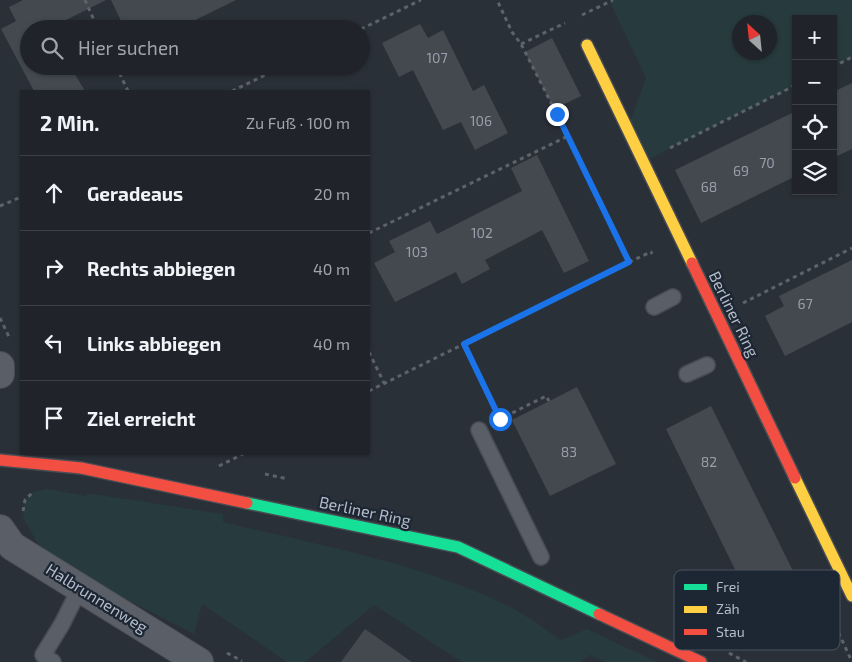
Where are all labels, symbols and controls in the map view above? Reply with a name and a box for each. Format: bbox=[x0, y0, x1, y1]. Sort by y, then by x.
north arrow bbox=[732, 15, 777, 60]
map controls bbox=[792, 15, 837, 195]
button: + bbox=[792, 15, 837, 60]
search box bbox=[20, 20, 370, 75]
icon: search bbox=[38, 34, 66, 62]
text: Hier suchen bbox=[78, 36, 179, 59]
house number: 107 bbox=[426, 49, 448, 66]
button: − bbox=[792, 60, 837, 105]
route end bbox=[546, 103, 569, 126]
button: locate bbox=[792, 105, 837, 150]
text: 2 Min. bbox=[40, 110, 100, 135]
house number: 106 bbox=[470, 112, 492, 129]
text: Zu Fuß · 100 m bbox=[246, 113, 350, 132]
button: layers bbox=[792, 150, 837, 195]
house number: 70 bbox=[759, 154, 775, 171]
house number: 69 bbox=[733, 162, 749, 179]
house number: 68 bbox=[701, 178, 717, 195]
icon: ahead bbox=[40, 179, 68, 207]
text: Geradeaus bbox=[87, 182, 183, 205]
text: 20 m bbox=[314, 184, 350, 203]
house number: 102 bbox=[471, 224, 493, 241]
house number: 103 bbox=[406, 243, 428, 260]
icon: right bbox=[40, 254, 68, 282]
text: Rechts abbiegen bbox=[87, 257, 235, 280]
text: 40 m bbox=[313, 259, 350, 278]
street label: Berliner Ring bbox=[705, 268, 763, 360]
house number: 67 bbox=[797, 295, 813, 312]
icon: left bbox=[40, 329, 68, 357]
text: Links abbiegen bbox=[87, 332, 221, 355]
text: 40 m bbox=[313, 334, 350, 353]
icon: arrive bbox=[40, 404, 68, 432]
text: Ziel erreicht bbox=[87, 407, 196, 430]
route start bbox=[489, 408, 512, 431]
house number: 83 bbox=[561, 443, 577, 460]
house number: 82 bbox=[701, 453, 717, 470]
street label: Berliner Ring bbox=[318, 492, 413, 530]
street label: Halbrunnenweg bbox=[43, 559, 152, 636]
legend bbox=[674, 570, 840, 650]
text: Frei bbox=[716, 578, 740, 595]
text: Zäh bbox=[716, 600, 740, 617]
text: Stau bbox=[716, 623, 745, 640]

